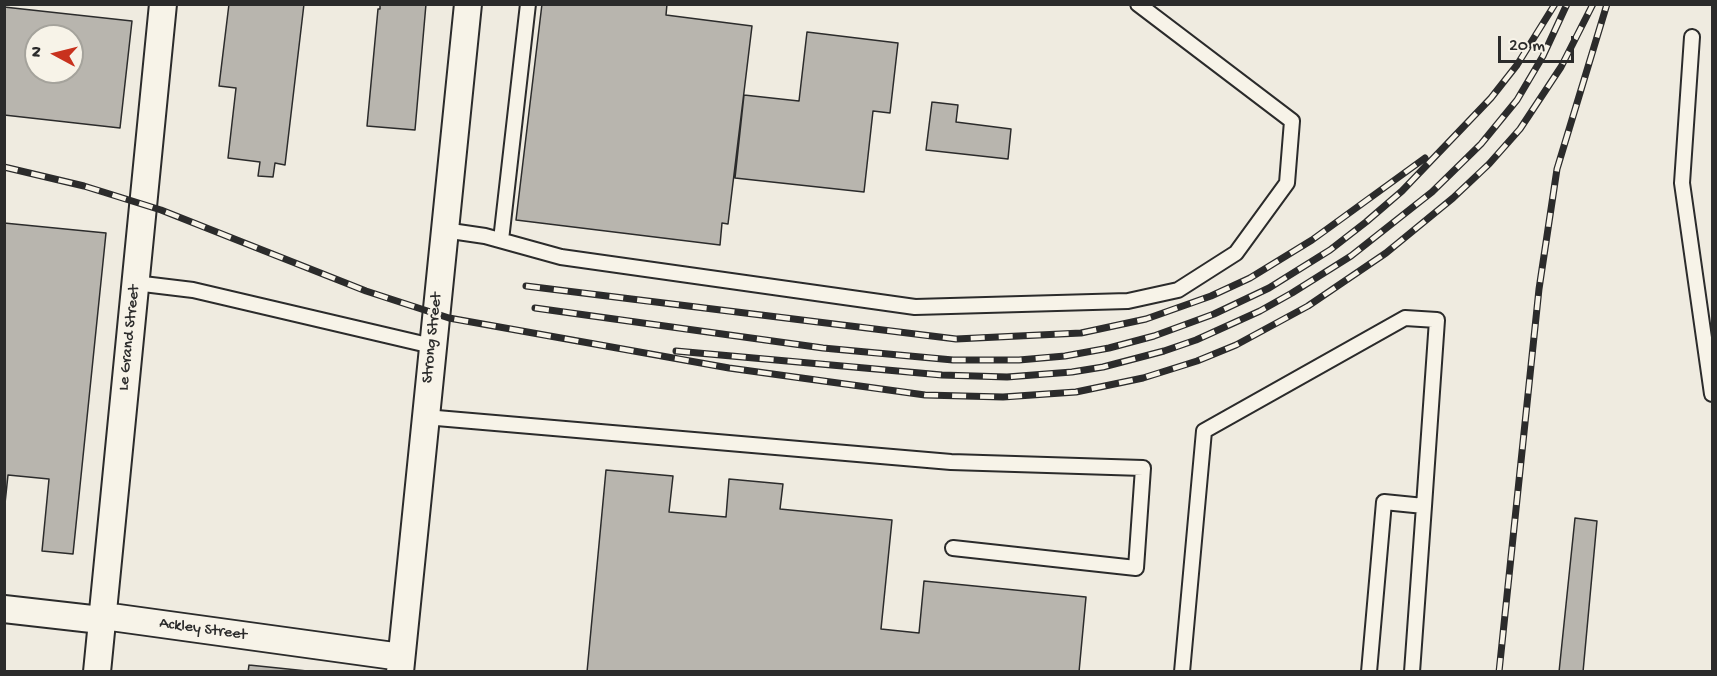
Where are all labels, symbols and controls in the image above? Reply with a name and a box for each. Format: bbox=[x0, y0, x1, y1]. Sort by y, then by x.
north arrow bbox=[24, 24, 84, 84]
scale bar bbox=[1501, 24, 1578, 62]
text: 20 m bbox=[1509, 36, 1545, 57]
text: N bbox=[28, 46, 48, 58]
street label: Le Grand Street bbox=[115, 284, 145, 392]
street label: Strong Street bbox=[419, 292, 447, 384]
street label: Ackley Street bbox=[158, 614, 248, 646]

